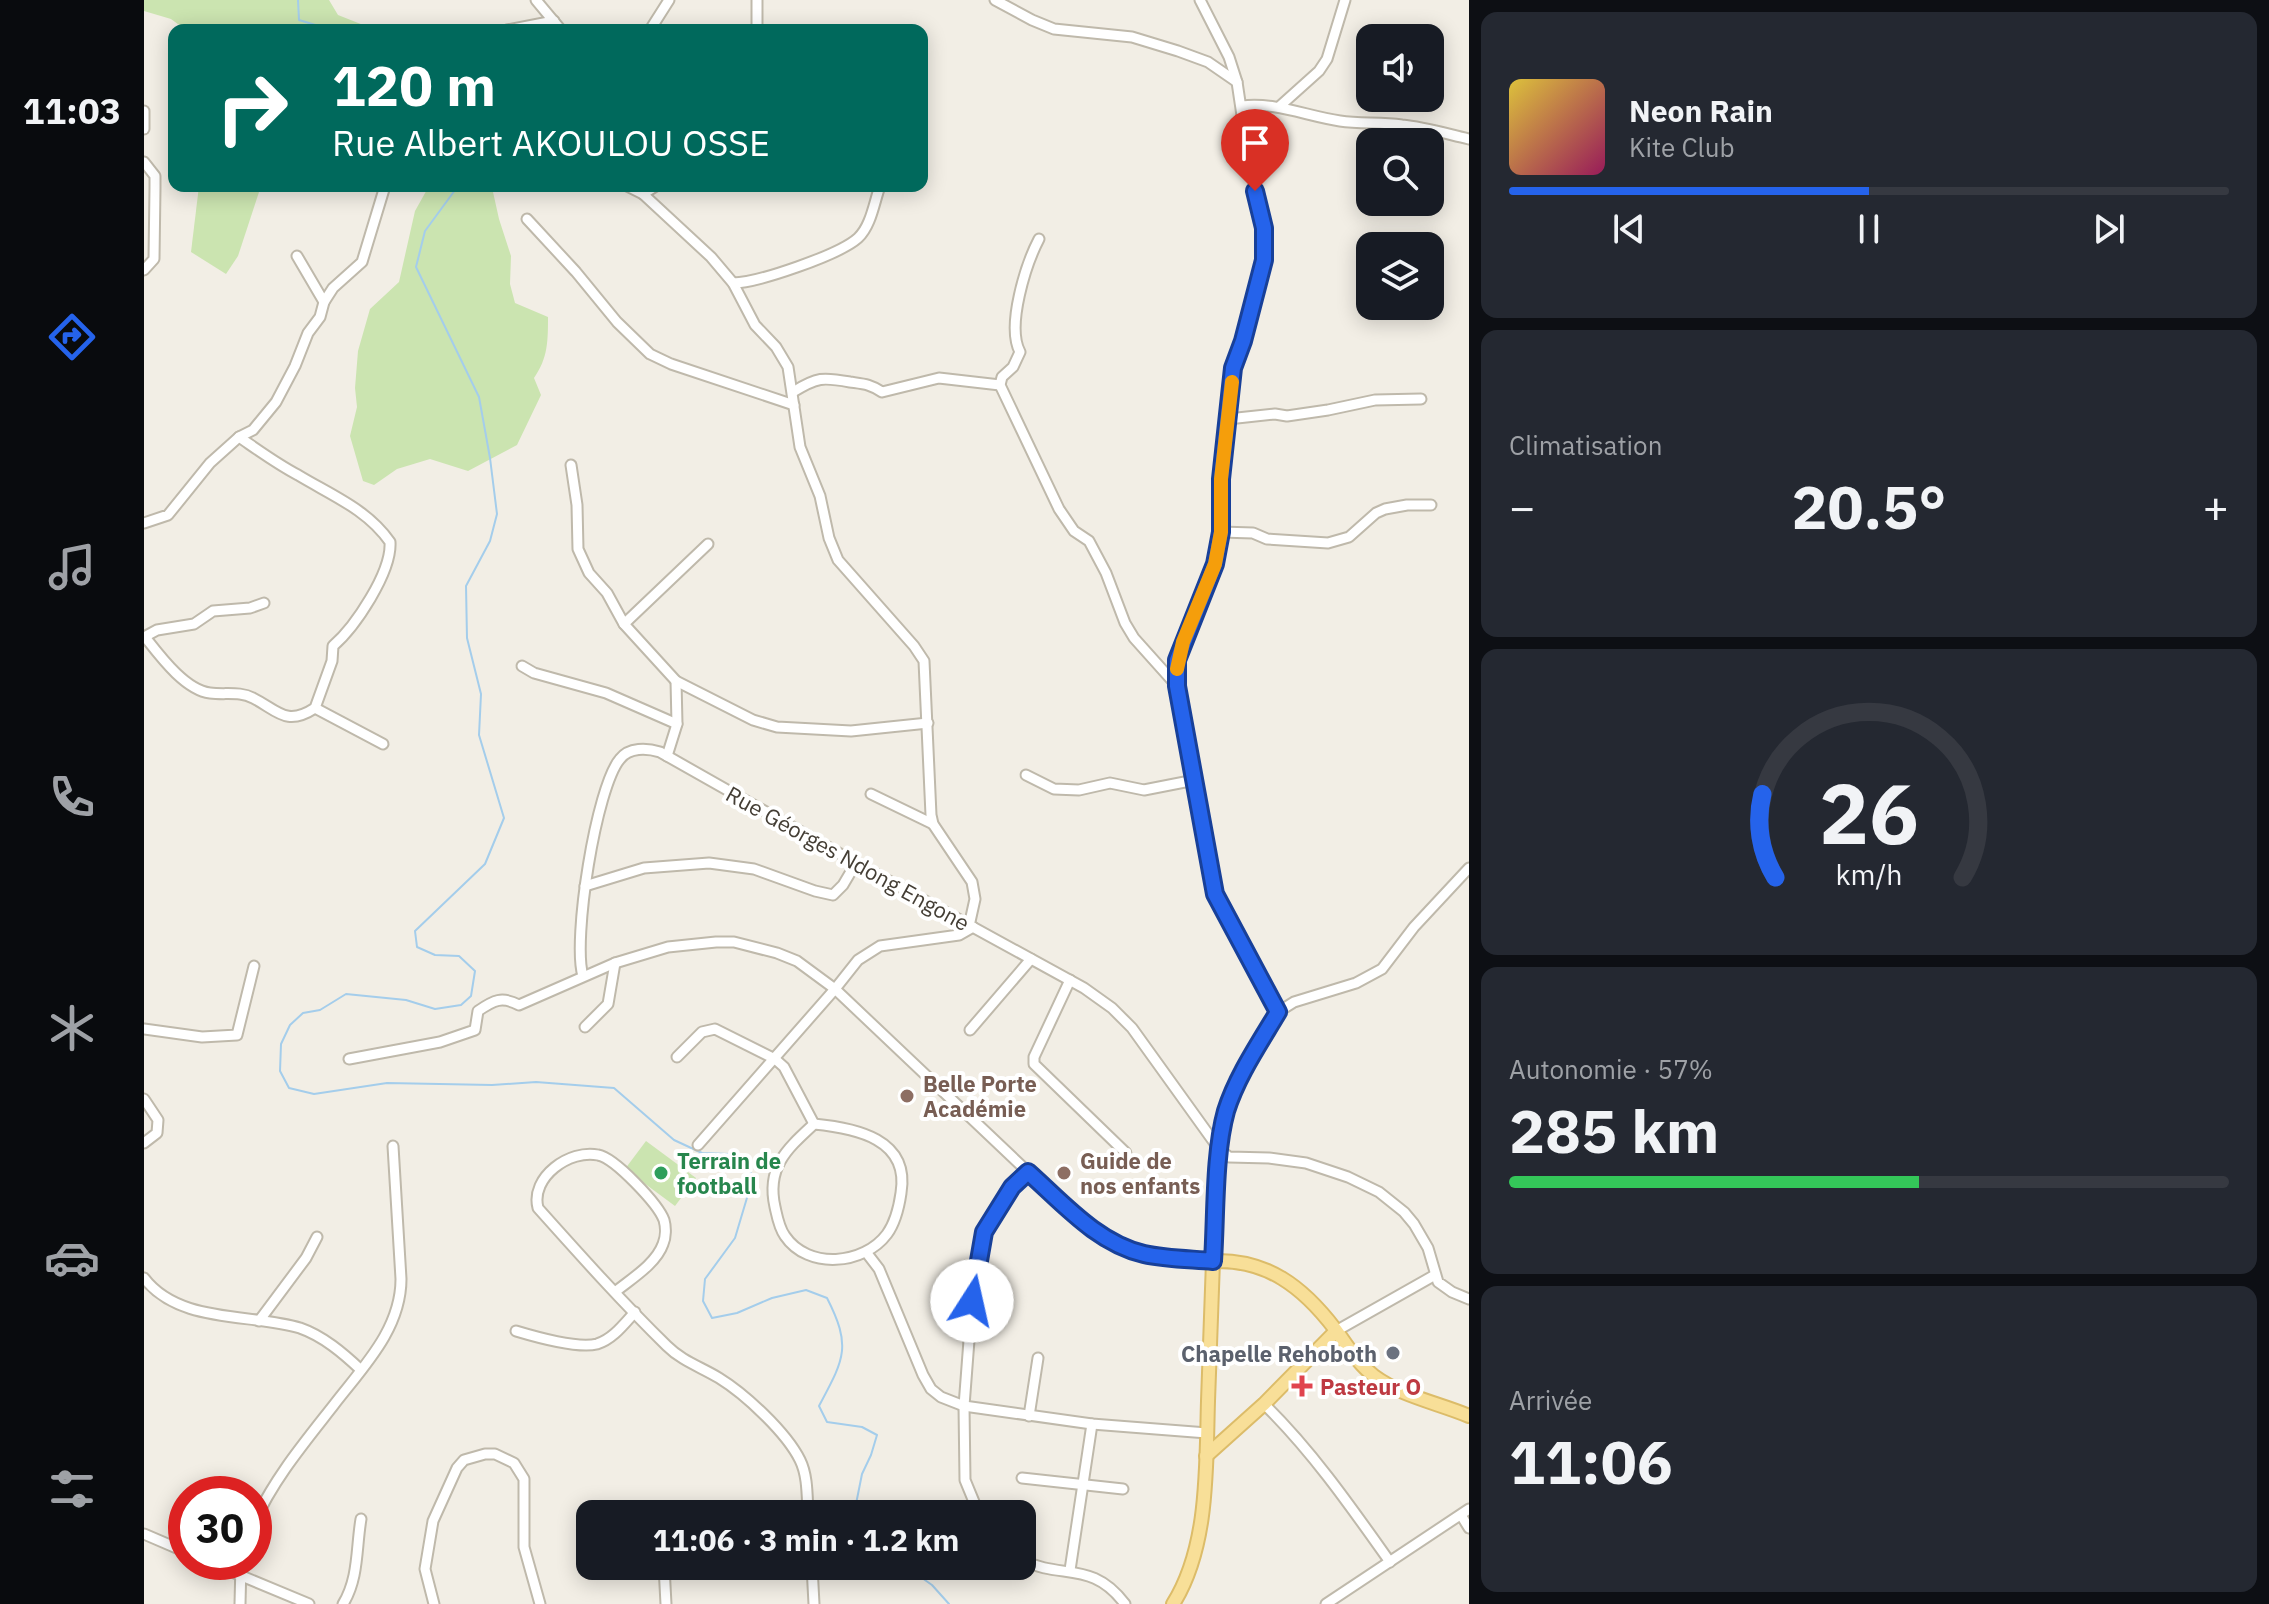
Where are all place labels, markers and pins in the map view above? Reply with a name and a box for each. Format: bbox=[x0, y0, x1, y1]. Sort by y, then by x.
pin bbox=[1221, 109, 1289, 191]
place label: Belle Porte Académie bbox=[923, 1069, 1037, 1123]
marker: Belle Porte Académie bbox=[898, 1087, 916, 1105]
place label: Terrain de football bbox=[677, 1146, 781, 1200]
place label: Guide de nos enfants bbox=[1080, 1146, 1200, 1200]
marker: Terrain de football bbox=[652, 1164, 670, 1182]
marker: Guide de nos enfants bbox=[1055, 1164, 1073, 1182]
place label: Chapelle Rehoboth bbox=[1181, 1339, 1377, 1368]
marker: Chapelle Rehoboth bbox=[1384, 1344, 1402, 1362]
place label: Pasteur O bbox=[1320, 1372, 1421, 1401]
marker: Pasteur O bbox=[1291, 1375, 1313, 1397]

